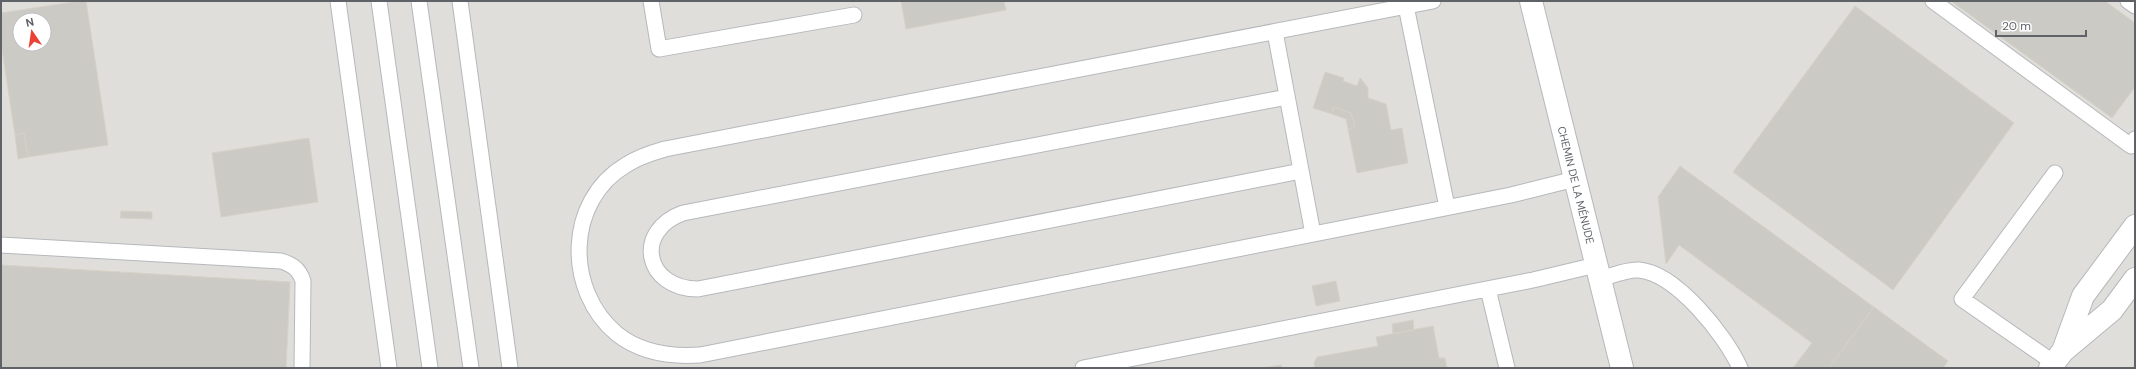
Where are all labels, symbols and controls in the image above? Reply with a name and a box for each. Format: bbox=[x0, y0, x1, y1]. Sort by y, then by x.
north arrow bbox=[12, 12, 52, 52]
scale bar bbox=[1996, 12, 2086, 38]
text: N bbox=[24, 15, 35, 30]
text: 20 m bbox=[2002, 18, 2031, 34]
street label: CHEMIN DE LA MÉNUDE bbox=[1555, 125, 1597, 245]

